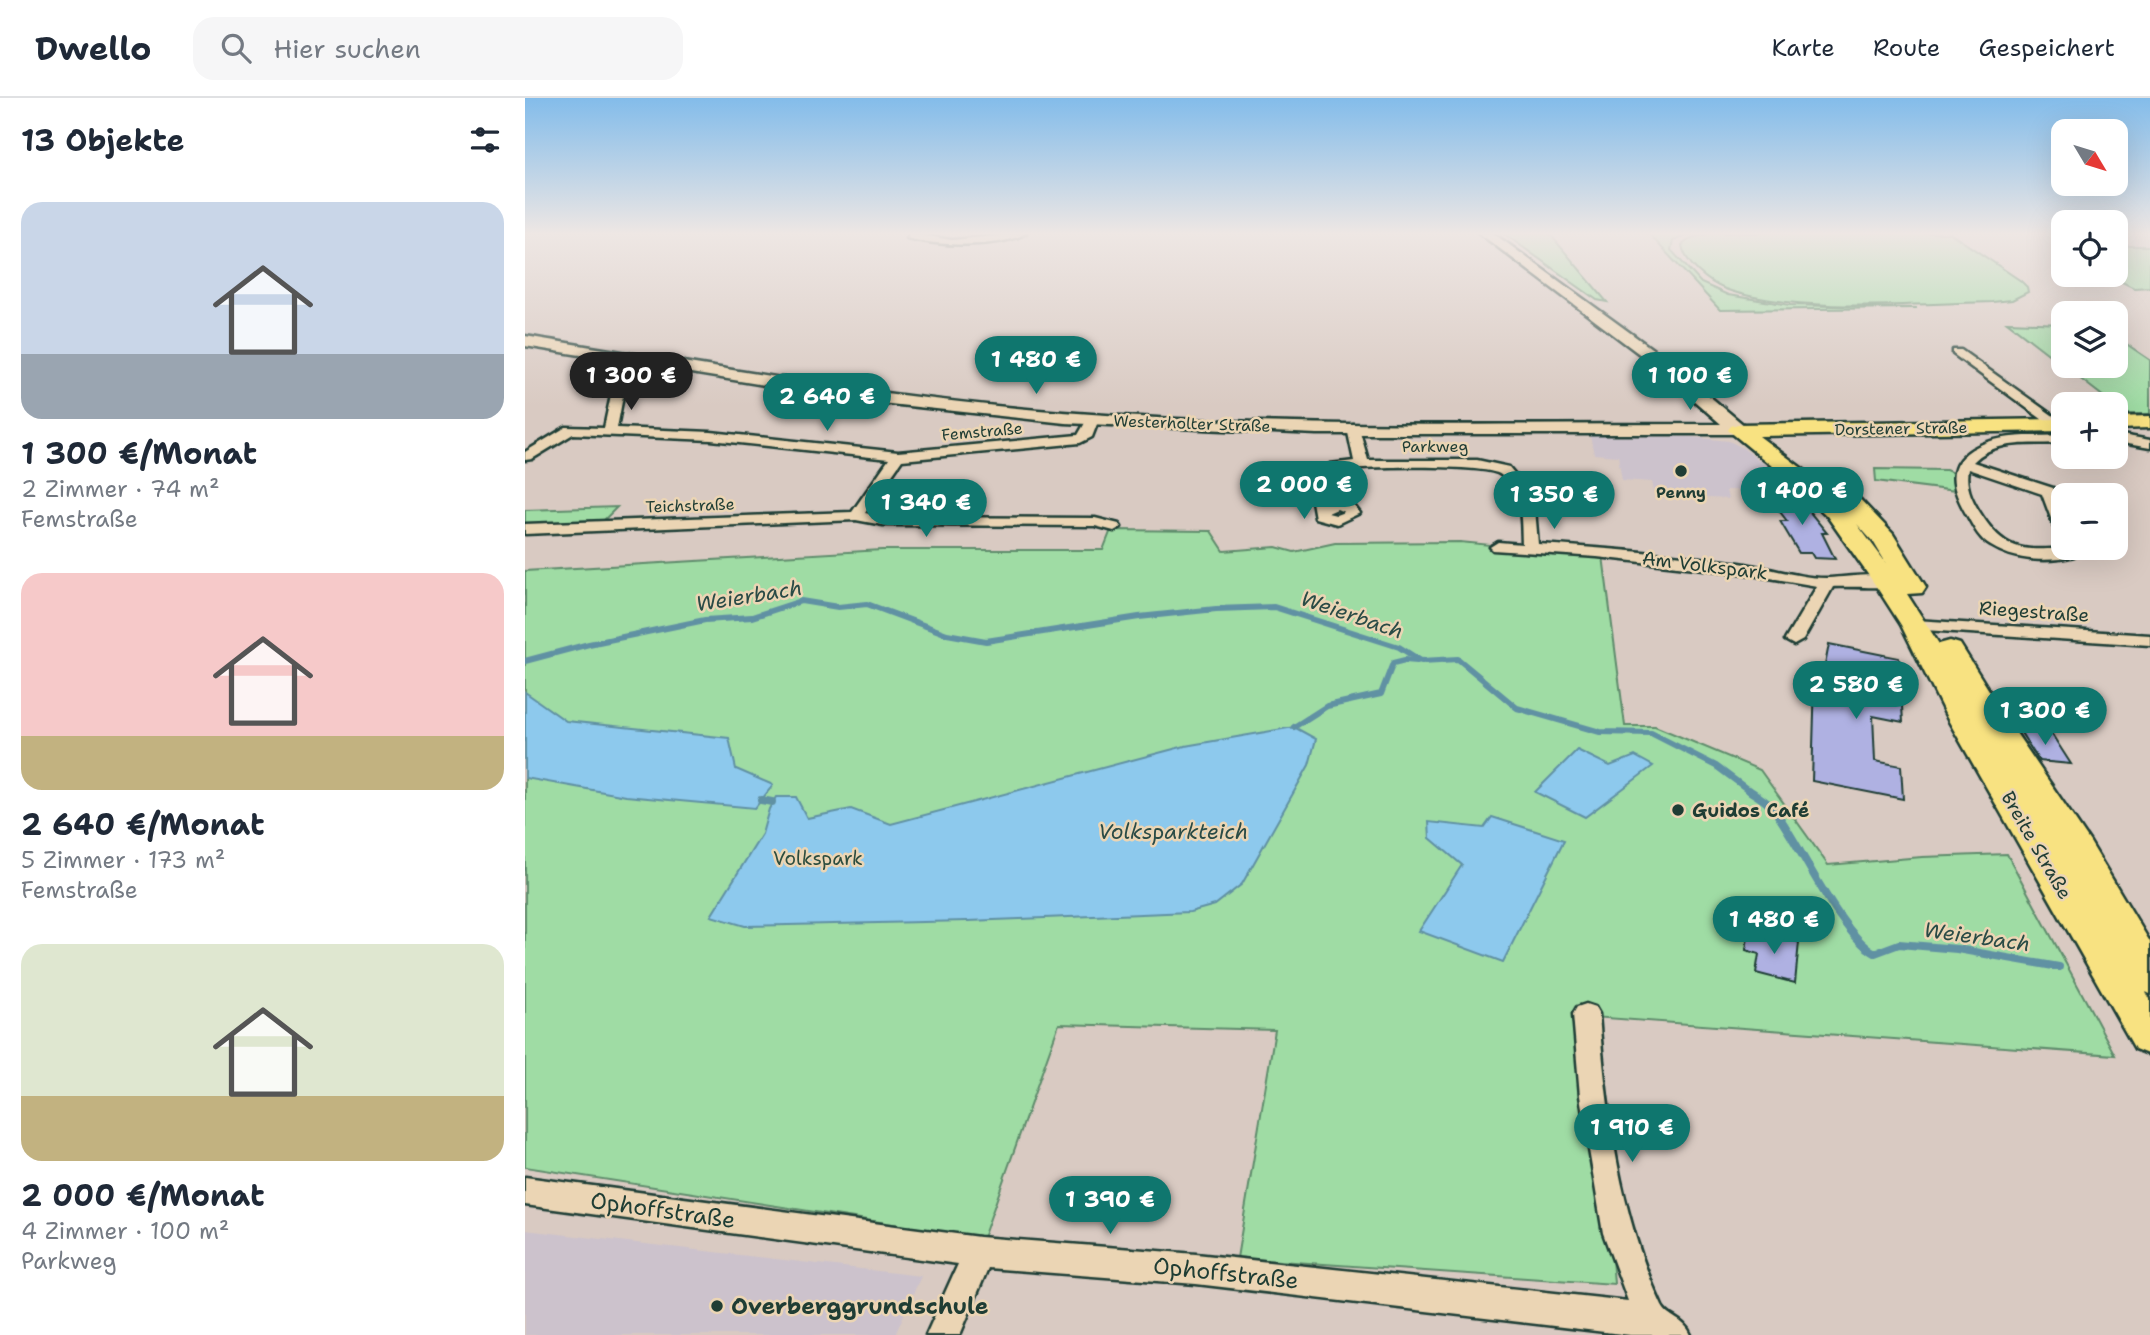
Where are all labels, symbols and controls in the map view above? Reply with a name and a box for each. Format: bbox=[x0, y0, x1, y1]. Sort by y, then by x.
search box bbox=[193, 17, 683, 80]
text: Dwello bbox=[35, 26, 151, 71]
icon: search bbox=[217, 29, 255, 67]
text: Hier suchen bbox=[273, 31, 421, 66]
text: Karte bbox=[1771, 32, 1835, 64]
text: Route bbox=[1873, 32, 1940, 64]
text: Gespeichert bbox=[1978, 32, 2115, 64]
north arrow bbox=[2051, 119, 2128, 196]
map controls bbox=[2051, 119, 2128, 560]
text: 13 Objekte bbox=[21, 120, 184, 161]
icon: filters bbox=[466, 121, 504, 159]
button: locate bbox=[2051, 210, 2128, 287]
icon: home bbox=[200, 247, 326, 373]
button: layers bbox=[2051, 301, 2128, 378]
pin: 1 480 € bbox=[971, 336, 1101, 396]
text: 1 480 € bbox=[991, 344, 1081, 374]
pin: 1 300 € bbox=[566, 352, 696, 412]
pin: 1 100 € bbox=[1625, 352, 1755, 412]
text: 1 300 € bbox=[586, 360, 676, 390]
text: 1 100 € bbox=[1648, 360, 1732, 390]
pin: 2 640 € bbox=[762, 374, 892, 433]
text: 2 640 € bbox=[779, 381, 875, 411]
button: + bbox=[2051, 392, 2128, 469]
street label: Westerholter Straße bbox=[1113, 410, 1271, 437]
street label: Femstraße bbox=[941, 417, 1023, 445]
street label: Dorstener Straße bbox=[1834, 417, 1968, 440]
text: 1 300 €/Monat bbox=[21, 433, 257, 474]
street label: Parkweg bbox=[1402, 436, 1468, 457]
pin: 2 000 € bbox=[1239, 462, 1369, 521]
marker: Penny bbox=[1673, 463, 1689, 479]
pin: 1 400 € bbox=[1737, 468, 1867, 527]
text: 2 000 € bbox=[1256, 469, 1352, 499]
pin: 1 350 € bbox=[1489, 472, 1619, 531]
text: 2 Zimmer · 74 m² bbox=[21, 474, 219, 504]
text: 1 400 € bbox=[1757, 475, 1847, 505]
text: 1 350 € bbox=[1510, 479, 1598, 509]
pin: 1 340 € bbox=[861, 480, 991, 539]
place label: Penny bbox=[1656, 482, 1706, 503]
button: − bbox=[2051, 483, 2128, 560]
text: 1 340 € bbox=[881, 487, 971, 517]
street label: Teichstraße bbox=[645, 493, 735, 518]
text: Femstraße bbox=[21, 504, 138, 534]
street label: Am Volkspark bbox=[1641, 545, 1769, 586]
water label: Weierbach bbox=[694, 574, 804, 618]
water label: Weierbach bbox=[1297, 584, 1407, 646]
street label: Riegestraße bbox=[1978, 595, 2090, 628]
icon: home bbox=[200, 618, 326, 744]
pin: 2 580 € bbox=[1791, 662, 1921, 721]
text: 2 580 € bbox=[1809, 669, 1903, 699]
pin: 1 300 € bbox=[1980, 688, 2110, 747]
text: 1 300 € bbox=[2000, 695, 2090, 725]
street label: Breite Straße bbox=[1996, 787, 2078, 904]
place label: Guidos Café bbox=[1692, 798, 1809, 823]
marker: Guidos Café bbox=[1670, 802, 1686, 818]
text: 2 640 €/Monat bbox=[21, 804, 265, 845]
water label: Volksparkteich bbox=[1098, 818, 1248, 846]
text: 5 Zimmer · 173 m² bbox=[21, 845, 225, 875]
park label: Volkspark bbox=[773, 846, 863, 871]
text: Femstraße bbox=[21, 875, 138, 905]
pin: 1 480 € bbox=[1709, 896, 1839, 956]
text: 1 480 € bbox=[1729, 904, 1819, 934]
water label: Weierbach bbox=[1922, 916, 2032, 958]
icon: home bbox=[200, 989, 326, 1115]
pin: 1 910 € bbox=[1567, 1104, 1697, 1164]
text: 1 910 € bbox=[1590, 1112, 1674, 1142]
text: 2 000 €/Monat bbox=[21, 1175, 265, 1216]
pin: 1 390 € bbox=[1045, 1176, 1175, 1236]
text: 1 390 € bbox=[1065, 1184, 1155, 1214]
street label: Ophoffstraße bbox=[589, 1185, 737, 1235]
text: 4 Zimmer · 100 m² bbox=[21, 1216, 229, 1246]
text: Parkweg bbox=[21, 1246, 117, 1276]
street label: Ophoffstraße bbox=[1152, 1250, 1300, 1296]
place label: Overberggrundschule bbox=[731, 1291, 989, 1321]
marker: Overberggrundschule bbox=[709, 1298, 725, 1314]

